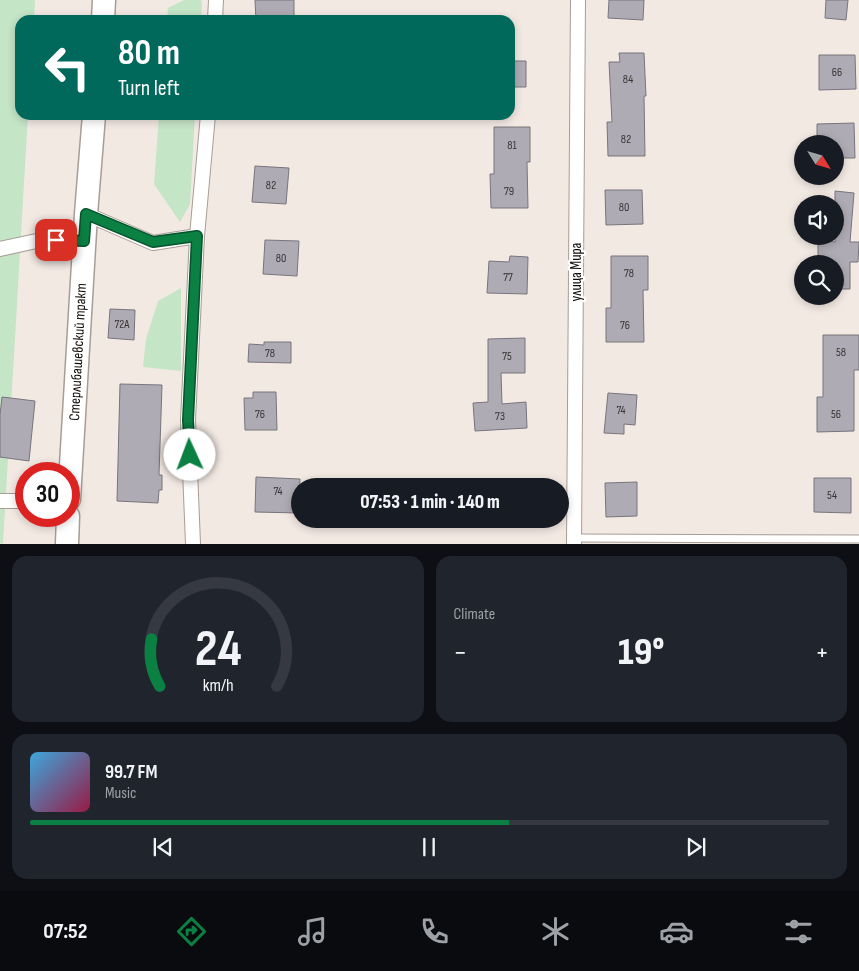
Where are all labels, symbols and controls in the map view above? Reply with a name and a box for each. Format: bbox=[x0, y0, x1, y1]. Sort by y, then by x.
text: 80 m bbox=[118, 32, 180, 75]
icon: left bbox=[35, 35, 100, 100]
house number: 66 bbox=[832, 65, 842, 80]
house number: 84 bbox=[623, 72, 633, 87]
text: Turn left bbox=[118, 75, 180, 102]
house number: 82 bbox=[621, 132, 631, 147]
north arrow bbox=[794, 135, 844, 185]
map controls bbox=[794, 135, 844, 305]
house number: 81 bbox=[507, 138, 518, 153]
house number: 82 bbox=[266, 178, 276, 193]
house number: 79 bbox=[504, 184, 514, 199]
button: sound bbox=[794, 195, 844, 245]
house number: 80 bbox=[619, 200, 629, 215]
pin bbox=[35, 219, 77, 261]
icon: arrive bbox=[42, 226, 70, 254]
street label: улица Мира bbox=[567, 242, 586, 301]
house number: 80 bbox=[276, 251, 286, 266]
button: search bbox=[794, 255, 844, 305]
house number: 78 bbox=[624, 266, 634, 281]
house number: 77 bbox=[503, 270, 513, 285]
street label: Стерлибашевский тракт bbox=[65, 283, 91, 421]
house number: 72А bbox=[115, 317, 130, 332]
house number: 76 bbox=[620, 318, 630, 333]
house number: 58 bbox=[836, 345, 846, 360]
house number: 78 bbox=[265, 346, 275, 361]
house number: 75 bbox=[502, 349, 512, 364]
house number: 74 bbox=[616, 403, 626, 418]
house number: 76 bbox=[255, 407, 265, 422]
house number: 56 bbox=[831, 407, 841, 422]
house number: 73 bbox=[495, 409, 505, 424]
position arrow bbox=[163, 428, 215, 480]
speed limit sign: 30 bbox=[15, 462, 80, 527]
house number: 74 bbox=[273, 484, 283, 499]
house number: 54 bbox=[827, 488, 837, 503]
text: 07:53 · 1 min · 140 m bbox=[360, 491, 500, 514]
text: Climate bbox=[454, 605, 495, 624]
text: 24 bbox=[194, 618, 241, 681]
text: 19° bbox=[618, 630, 664, 675]
text: − bbox=[454, 636, 467, 669]
text: + bbox=[815, 636, 829, 669]
text: km/h bbox=[202, 675, 233, 696]
text: 99.7 FM bbox=[105, 761, 158, 784]
text: Music bbox=[105, 784, 136, 803]
icon: previous bbox=[149, 833, 177, 861]
icon: pause bbox=[415, 833, 443, 861]
icon: next bbox=[682, 833, 710, 861]
icon: directions bbox=[174, 914, 209, 949]
icon: music bbox=[295, 914, 330, 949]
icon: phone bbox=[417, 914, 452, 949]
icon: climate bbox=[538, 914, 573, 949]
icon: car bbox=[659, 914, 694, 949]
icon: filters bbox=[781, 914, 816, 949]
text: 07:52 bbox=[43, 918, 87, 945]

